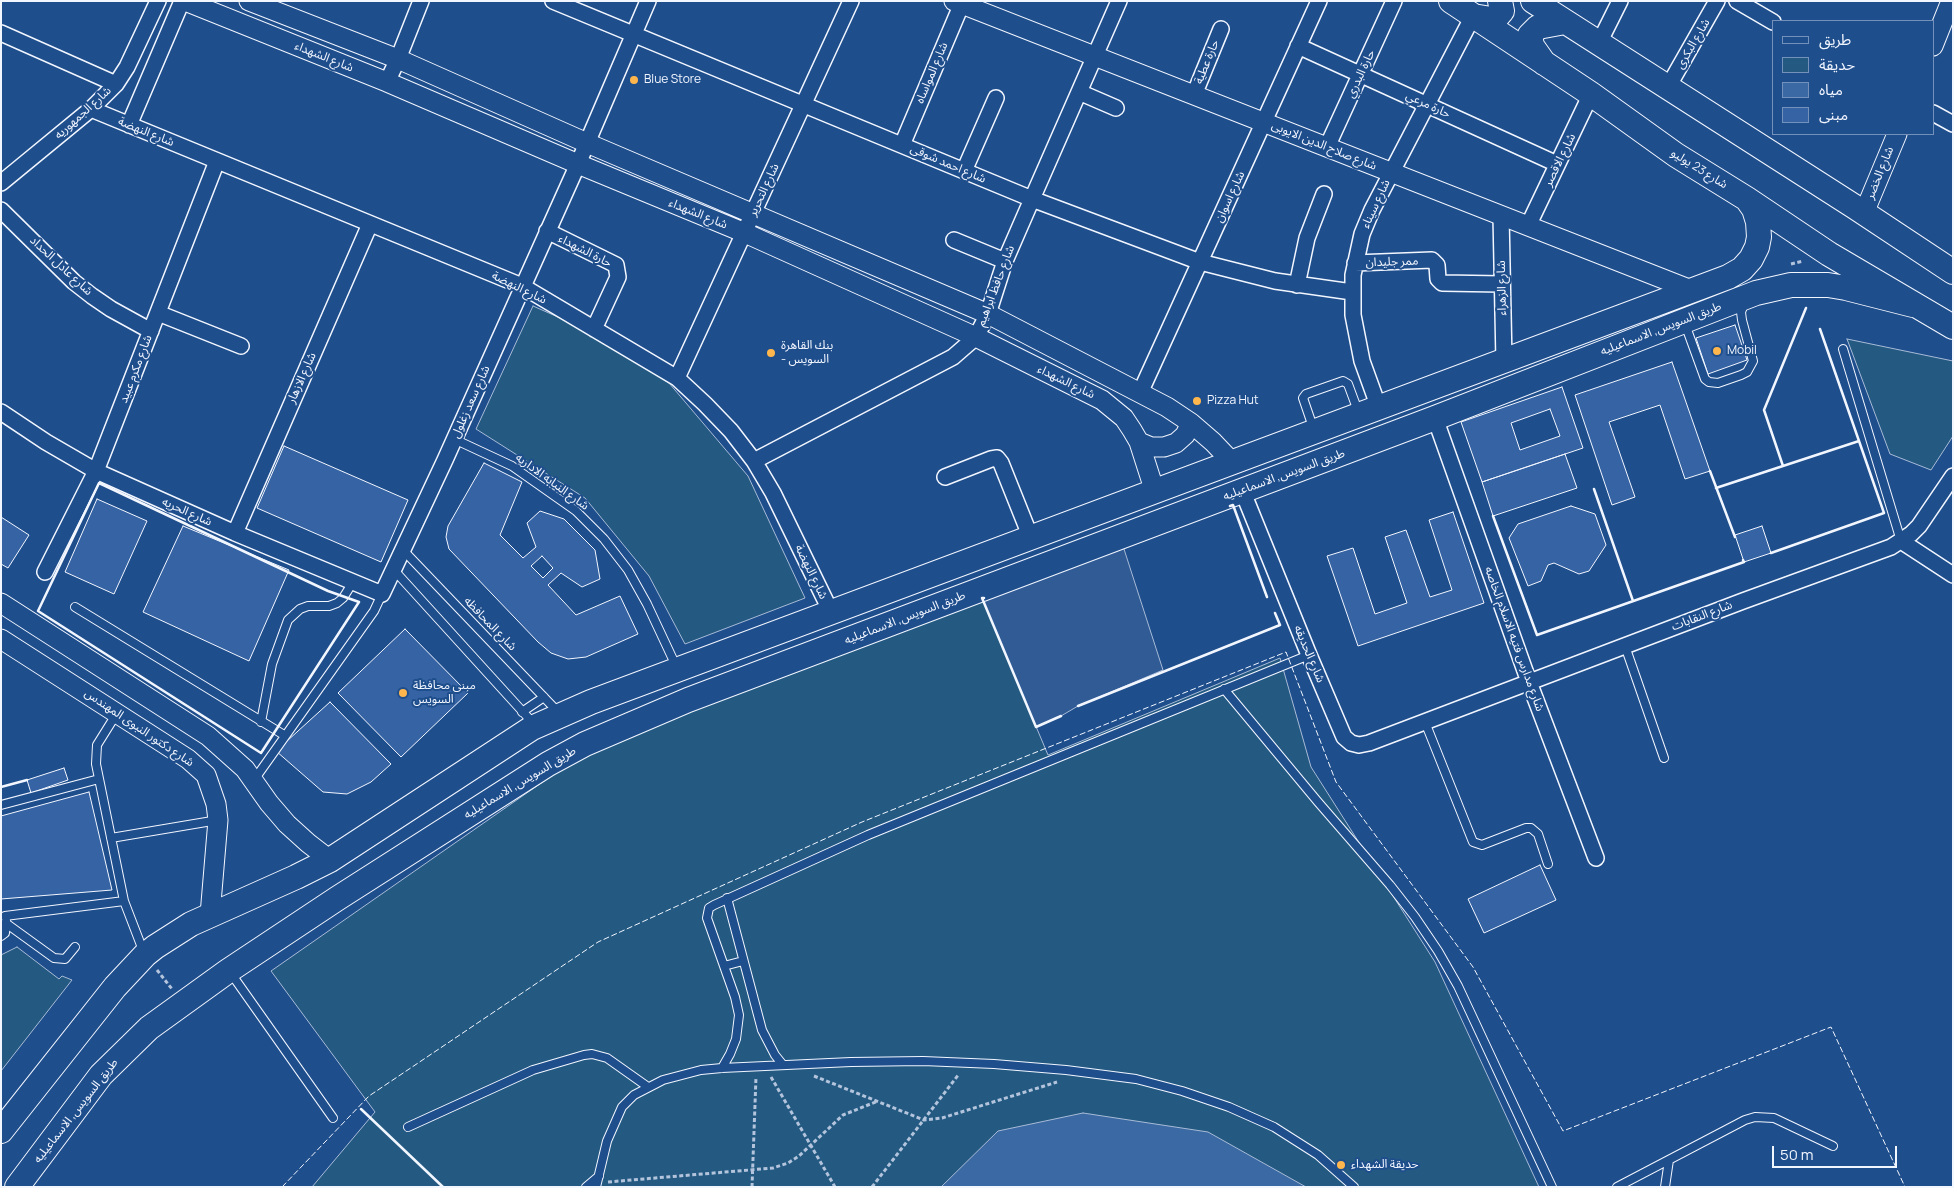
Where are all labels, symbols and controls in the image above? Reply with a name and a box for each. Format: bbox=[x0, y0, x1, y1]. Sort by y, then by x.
street label: شارع البكرى bbox=[1673, 16, 1713, 72]
legend bbox=[1772, 20, 1934, 135]
text: طريق bbox=[1819, 29, 1851, 50]
street label: حارة عطية bbox=[1192, 38, 1222, 86]
street label: شارع الشهداء bbox=[292, 39, 356, 75]
street label: شارع المواساه bbox=[913, 40, 951, 106]
street label: حارة البدري bbox=[1344, 48, 1378, 100]
text: حديقة bbox=[1819, 54, 1855, 75]
place label: Blue Store bbox=[644, 73, 701, 87]
marker: Blue Store bbox=[628, 74, 640, 86]
text: مياه bbox=[1819, 79, 1843, 100]
street label: شارع الجمهوريه bbox=[52, 84, 114, 142]
street label: حارة مرعي bbox=[1403, 88, 1453, 122]
text: مبنى bbox=[1819, 104, 1848, 125]
street label: شارع النهضة bbox=[116, 114, 176, 150]
street label: شارع صلاح الدين الايوبى bbox=[1269, 118, 1379, 174]
street label: شارع الاقصر bbox=[1541, 131, 1579, 189]
street label: شارع احمد شوقى bbox=[908, 142, 988, 186]
street label: شارع الخضر bbox=[1863, 145, 1897, 201]
street label: شارع 23 يوليو bbox=[1668, 146, 1730, 192]
street label: شارع التحرير bbox=[746, 161, 782, 219]
street label: شارع اسوان bbox=[1212, 169, 1248, 225]
street label: شارع سيناء bbox=[1358, 177, 1394, 231]
street label: شارع الشهداء bbox=[666, 196, 730, 232]
street label: حارة الشهداء bbox=[556, 231, 614, 271]
street label: شارع عادل الحداد bbox=[27, 233, 95, 299]
street label: شارع حافظ ابراهيم bbox=[974, 243, 1018, 329]
street label: ممر جليدان bbox=[1365, 254, 1419, 270]
street label: شارع الزهراء bbox=[1494, 260, 1510, 316]
street label: شارع النهضة bbox=[489, 269, 549, 307]
street label: طريق السويس, الاسماعيليه bbox=[1598, 299, 1724, 359]
street label: شارع مكرم عبيد bbox=[116, 333, 156, 405]
place label: بنك القاهرة - السويس bbox=[781, 339, 833, 367]
place label: Mobil bbox=[1727, 344, 1757, 358]
marker: Mobil bbox=[1711, 345, 1723, 357]
marker: بنك القاهرة - السويس bbox=[765, 347, 777, 359]
street label: شارع الازهار bbox=[284, 350, 320, 406]
street label: شارع الشهداء bbox=[1035, 362, 1097, 402]
street label: شارع سعد زغلول bbox=[449, 363, 493, 441]
place label: Pizza Hut bbox=[1207, 394, 1259, 408]
marker: Pizza Hut bbox=[1191, 395, 1203, 407]
street label: طريق السويس, الاسماعيليه bbox=[1221, 446, 1347, 504]
street label: شارع النيابه الاداريه bbox=[512, 451, 592, 513]
street label: شارع الحريه bbox=[160, 495, 214, 529]
street label: شارع النهضة bbox=[792, 542, 830, 602]
street label: شارع مدارس فتيه الاسلام الخاصه bbox=[1481, 565, 1547, 713]
street label: طريق السويس, الاسماعيليه bbox=[842, 588, 968, 648]
street label: شارع المحافظه bbox=[461, 594, 519, 654]
street label: شارع النقابات bbox=[1670, 598, 1734, 634]
street label: شارع الحديقه bbox=[1290, 623, 1328, 685]
place label: مبنى محافظة السويس bbox=[413, 679, 476, 707]
street label: شارع دكتور النبوى المهندس bbox=[82, 686, 196, 770]
marker: مبنى محافظة السويس bbox=[397, 687, 409, 699]
street label: طريق السويس, الاسماعيليه bbox=[461, 744, 579, 822]
street label: طريق السويس, الاسماعيليه bbox=[31, 1056, 121, 1166]
scale bar bbox=[1774, 1136, 1899, 1168]
text: 50 m bbox=[1780, 1144, 1814, 1165]
place label: حديقة الشهداء bbox=[1351, 1158, 1419, 1172]
marker: حديقة الشهداء bbox=[1335, 1159, 1347, 1171]

